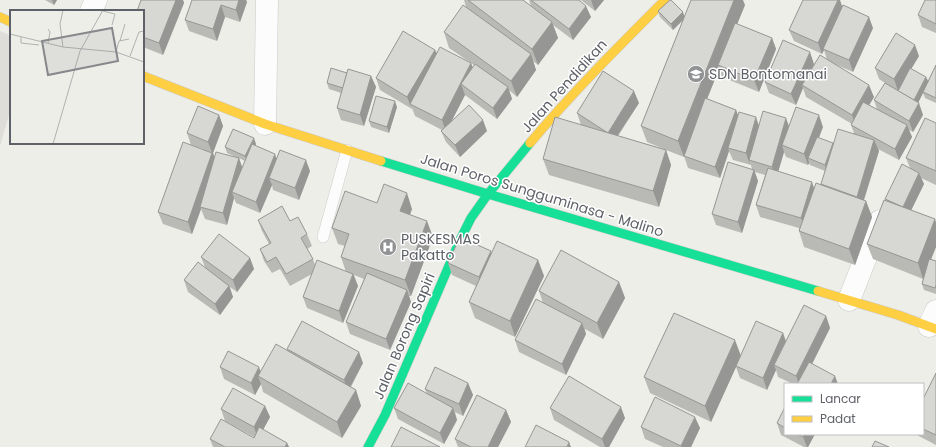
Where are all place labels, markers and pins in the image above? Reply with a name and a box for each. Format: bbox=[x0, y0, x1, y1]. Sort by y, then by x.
school or university icon: SDN Bontomanai bbox=[686, 64, 706, 84]
place label: SDN Bontomanai bbox=[709, 64, 827, 84]
place label: PUSKESMAS Pakatto bbox=[401, 229, 480, 265]
hospital icon: PUSKESMAS Pakatto bbox=[378, 237, 398, 257]

